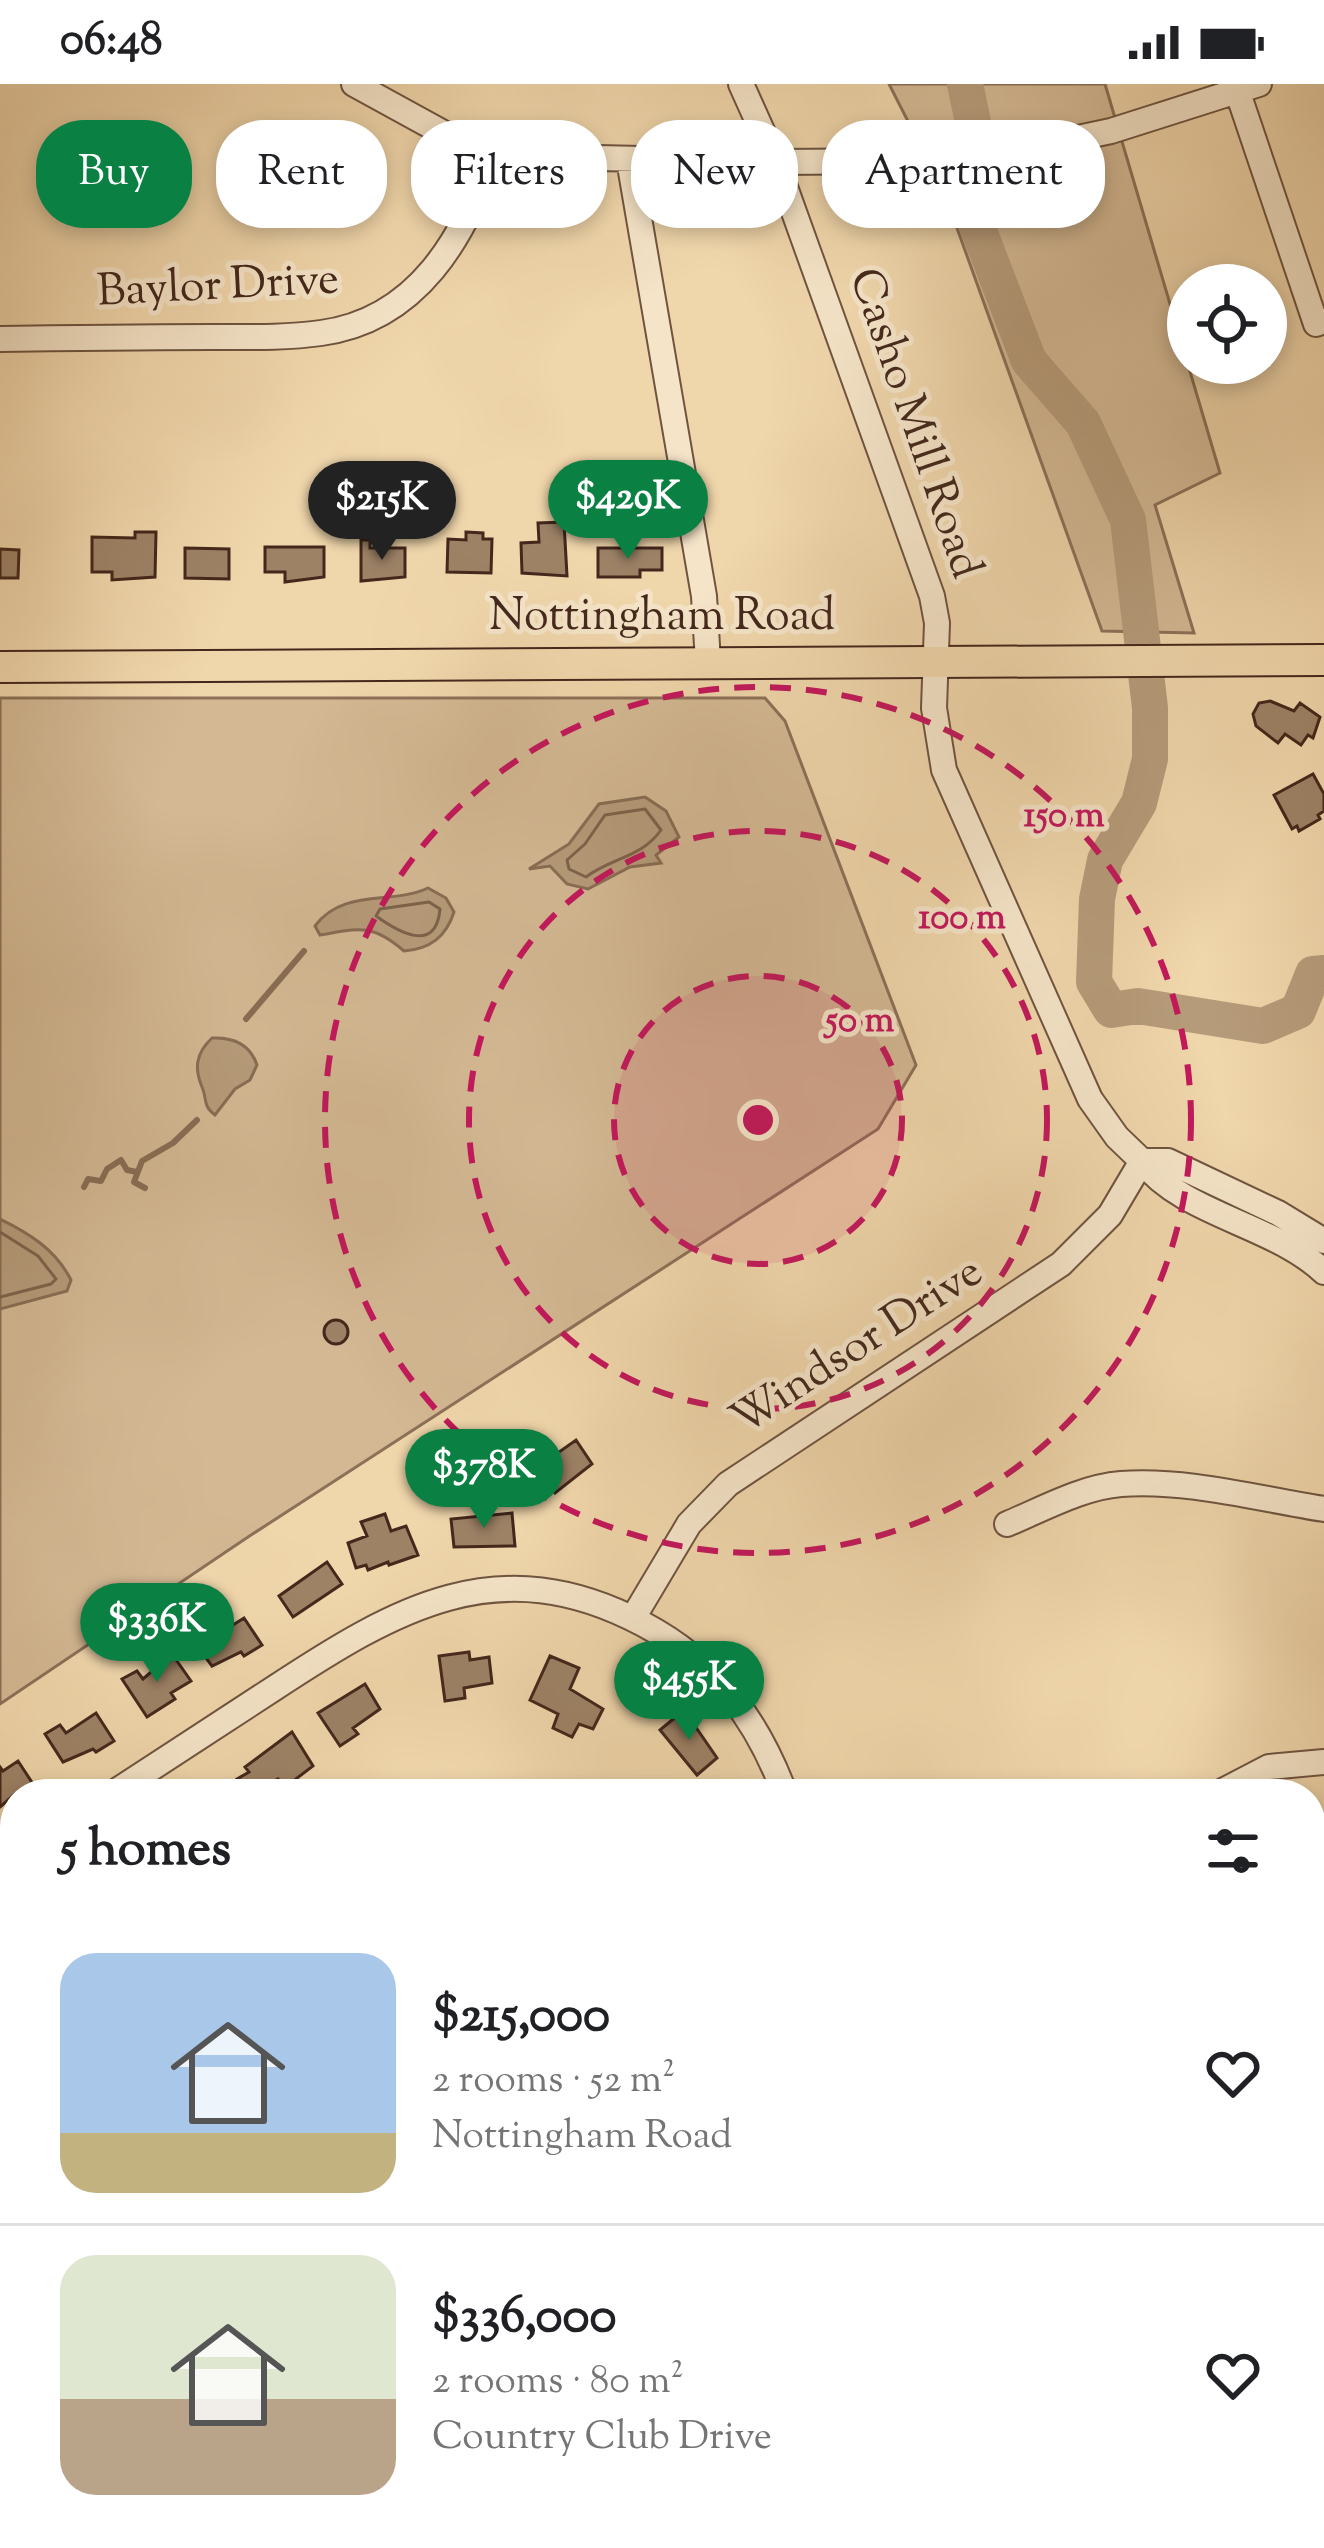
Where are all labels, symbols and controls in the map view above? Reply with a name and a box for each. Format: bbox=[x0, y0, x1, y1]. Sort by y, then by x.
text: 06:48 bbox=[60, 10, 163, 75]
chip: Buy bbox=[36, 120, 192, 228]
chip: Rent bbox=[216, 120, 387, 228]
chip: Filters bbox=[411, 120, 607, 228]
chip: New bbox=[631, 120, 798, 228]
chip: Apartment bbox=[822, 120, 1105, 228]
street label: Baylor Drive bbox=[95, 249, 341, 327]
street label: Casho Mill Road bbox=[829, 260, 997, 588]
map controls bbox=[1167, 264, 1287, 384]
button: locate bbox=[1167, 264, 1287, 384]
pin: $429K bbox=[544, 460, 712, 562]
pin: $215K bbox=[298, 461, 466, 563]
text: $429K bbox=[575, 471, 681, 527]
text: $215K bbox=[335, 472, 429, 528]
street label: Nottingham Road bbox=[489, 586, 835, 651]
text: 150 m bbox=[1023, 791, 1105, 843]
text: 100 m bbox=[918, 893, 1006, 945]
text: 50 m bbox=[823, 996, 895, 1048]
centre of rings bbox=[737, 1099, 779, 1141]
street label: Windsor Drive bbox=[719, 1242, 997, 1454]
pin: $378K bbox=[400, 1429, 568, 1531]
text: $378K bbox=[432, 1440, 536, 1496]
pin: $336K bbox=[73, 1583, 241, 1685]
text: $336K bbox=[107, 1594, 207, 1650]
pin: $455K bbox=[605, 1641, 773, 1743]
text: $455K bbox=[641, 1652, 737, 1708]
text: 5 homes bbox=[60, 1815, 231, 1888]
icon: filters bbox=[1200, 1818, 1266, 1884]
text: $215,000 bbox=[432, 1981, 610, 2054]
icon: home bbox=[156, 2001, 300, 2145]
icon: heart bbox=[1200, 2040, 1266, 2106]
text: 2 rooms · 52 m² bbox=[432, 2054, 675, 2110]
text: Nottingham Road bbox=[432, 2110, 732, 2166]
text: $336,000 bbox=[432, 2282, 617, 2355]
icon: home bbox=[156, 2303, 300, 2447]
icon: heart bbox=[1200, 2342, 1266, 2408]
text: 2 rooms · 80 m² bbox=[432, 2355, 684, 2411]
text: Country Club Drive bbox=[432, 2411, 772, 2467]

